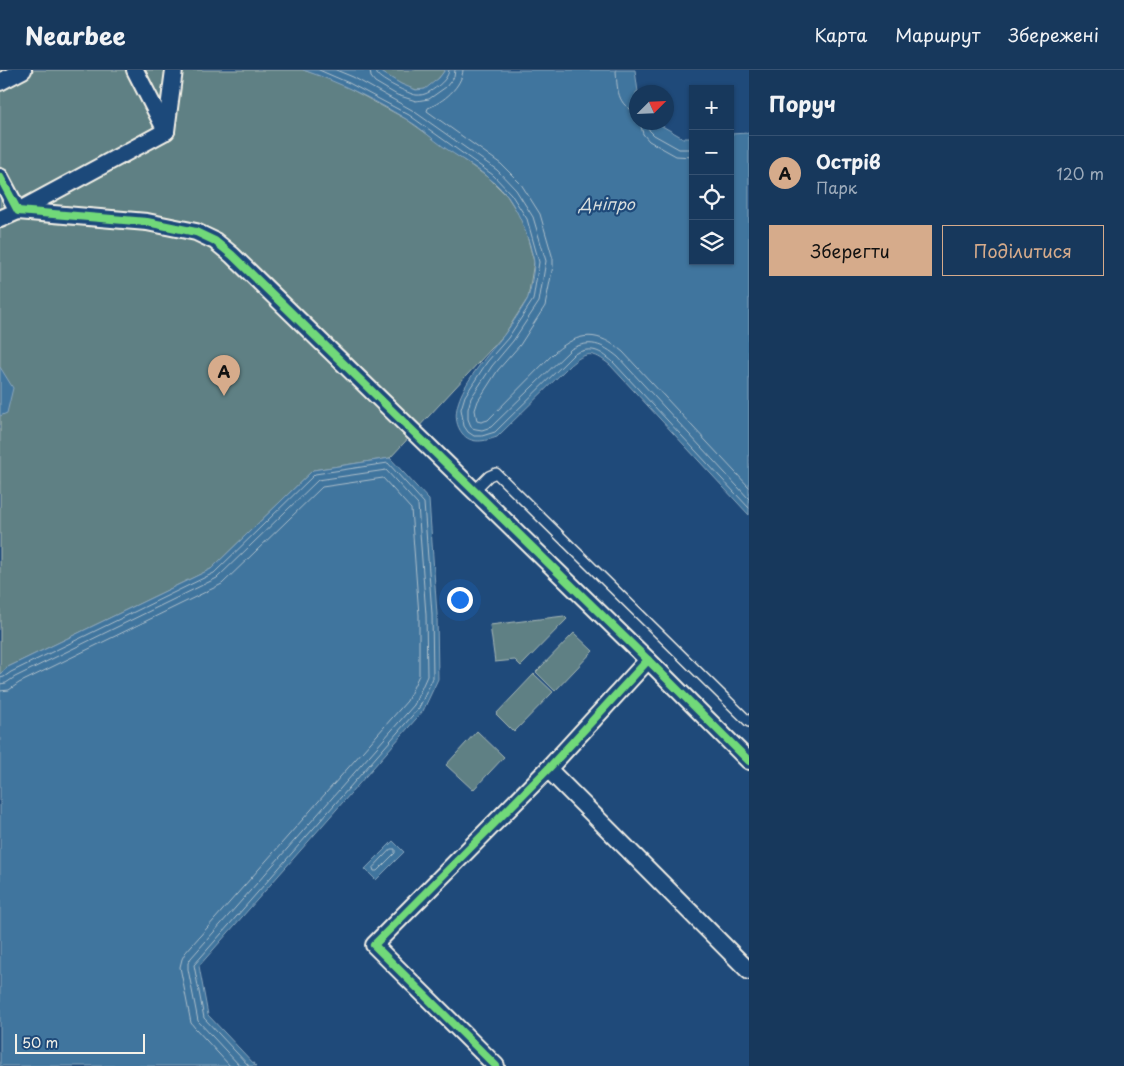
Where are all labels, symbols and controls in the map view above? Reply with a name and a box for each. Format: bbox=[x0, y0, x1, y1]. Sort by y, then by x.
text: Nearbee bbox=[25, 17, 126, 53]
text: Карта bbox=[814, 21, 867, 48]
text: Маршрут bbox=[895, 21, 980, 48]
text: Збережені bbox=[1008, 21, 1099, 48]
north arrow bbox=[629, 85, 674, 130]
map controls bbox=[689, 85, 734, 265]
button: + bbox=[689, 85, 734, 130]
text: Поруч bbox=[769, 87, 836, 119]
button: − bbox=[689, 130, 734, 175]
text: Острів bbox=[816, 147, 881, 175]
text: A bbox=[779, 161, 791, 185]
text: 120 m bbox=[1057, 161, 1104, 185]
button: locate bbox=[689, 175, 734, 220]
text: Парк bbox=[816, 175, 857, 199]
water label: Дніпро bbox=[577, 191, 636, 215]
button: layers bbox=[689, 220, 734, 265]
button: Зберегти bbox=[769, 225, 932, 276]
button: Поділитися bbox=[942, 225, 1104, 276]
pin: A bbox=[208, 355, 240, 396]
your location bbox=[447, 587, 473, 613]
scale bar bbox=[15, 1031, 145, 1054]
text: 50 m bbox=[22, 1032, 58, 1053]

